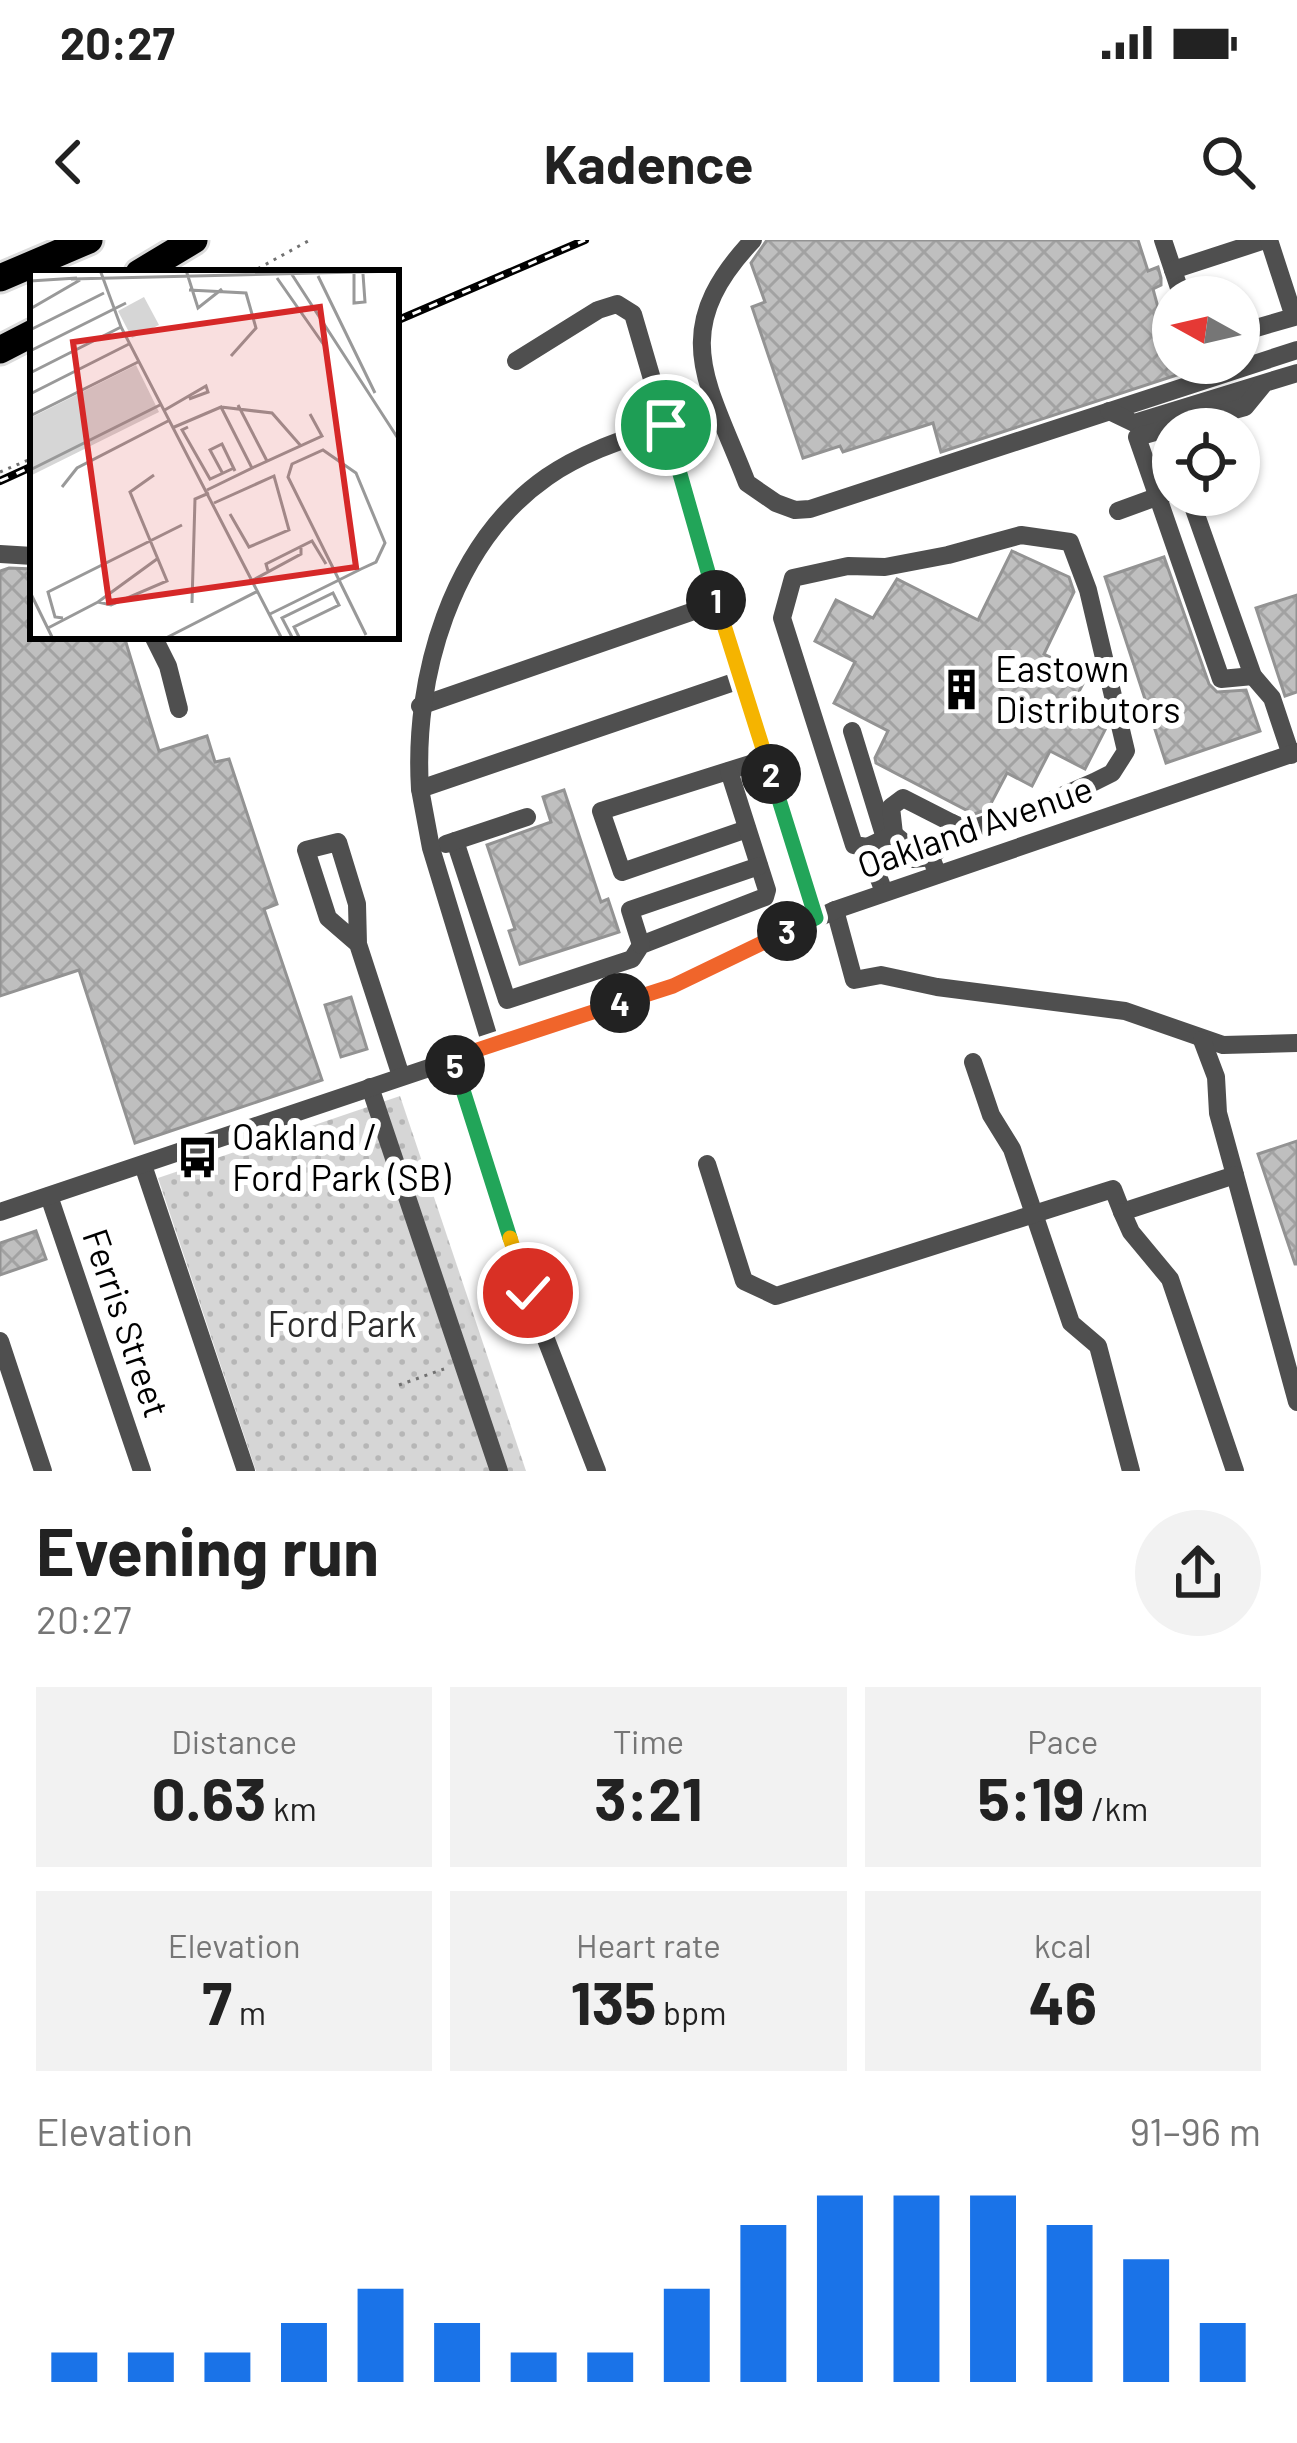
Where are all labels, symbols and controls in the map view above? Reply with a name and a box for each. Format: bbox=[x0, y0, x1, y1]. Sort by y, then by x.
text: 20:27 bbox=[60, 15, 175, 69]
icon: back bbox=[36, 129, 102, 195]
icon: search bbox=[1195, 129, 1261, 195]
text: Kadence bbox=[544, 130, 753, 195]
inset map bbox=[30, 270, 399, 639]
north arrow bbox=[1152, 276, 1260, 384]
map controls bbox=[1152, 276, 1260, 516]
pin bbox=[615, 374, 717, 476]
icon: arrive bbox=[633, 392, 699, 458]
button: locate bbox=[1152, 408, 1260, 516]
pin: 1 bbox=[686, 570, 746, 630]
text: 1 bbox=[710, 580, 722, 620]
place label: Eastown Distributors bbox=[995, 646, 1181, 730]
building icon: Eastown Distributors bbox=[938, 667, 984, 713]
pin: 2 bbox=[741, 744, 801, 804]
text: 2 bbox=[762, 754, 780, 794]
street label: Oakland Avenue bbox=[851, 765, 1098, 886]
pin: 3 bbox=[757, 901, 817, 961]
text: 3 bbox=[778, 911, 796, 951]
pin: 4 bbox=[590, 973, 650, 1033]
text: 4 bbox=[610, 983, 630, 1023]
pin: 5 bbox=[425, 1035, 485, 1095]
text: 5 bbox=[446, 1045, 464, 1085]
place label: Oakland / Ford Park (SB) bbox=[232, 1114, 451, 1198]
bus stop icon: Oakland / Ford Park (SB) bbox=[175, 1135, 221, 1181]
street label: Ferris Street bbox=[75, 1223, 180, 1422]
pin bbox=[477, 1242, 579, 1344]
icon: check bbox=[495, 1260, 561, 1326]
park label: Ford Park bbox=[267, 1301, 417, 1344]
text: Evening run bbox=[36, 1510, 379, 1589]
button: share bbox=[1135, 1510, 1261, 1636]
text: 20:27 bbox=[36, 1595, 132, 1642]
text: Distance bbox=[171, 1721, 297, 1761]
text: Time bbox=[613, 1721, 684, 1761]
text: Pace bbox=[1027, 1721, 1098, 1761]
text: 0.63 bbox=[151, 1761, 266, 1833]
text: 3:21 bbox=[594, 1761, 703, 1833]
text: 5:19 bbox=[977, 1761, 1085, 1833]
text: km bbox=[266, 1788, 317, 1828]
text: /km bbox=[1085, 1788, 1148, 1828]
text: Elevation bbox=[168, 1925, 301, 1965]
text: Heart rate bbox=[576, 1925, 721, 1965]
text: kcal bbox=[1034, 1925, 1092, 1965]
text: 7 bbox=[202, 1965, 232, 2037]
text: 135 bbox=[570, 1965, 656, 2037]
text: 46 bbox=[1029, 1965, 1097, 2037]
text: m bbox=[232, 1992, 266, 2032]
text: bpm bbox=[656, 1992, 727, 2032]
text: Elevation bbox=[36, 2107, 193, 2154]
text: 91–96 m bbox=[1130, 2107, 1261, 2154]

